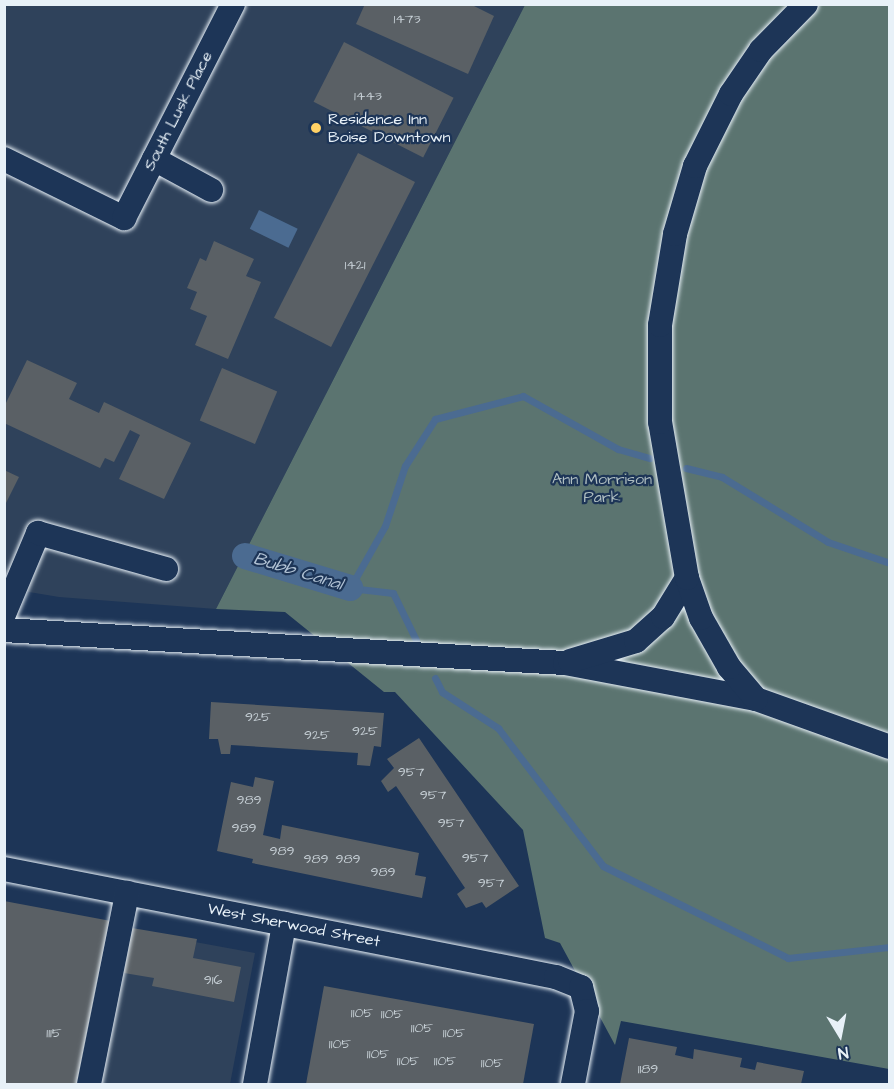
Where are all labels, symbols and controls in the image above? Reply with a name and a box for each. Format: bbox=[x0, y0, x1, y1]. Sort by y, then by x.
house number: 1473 bbox=[393, 11, 421, 27]
street label: South Lusk Place bbox=[140, 48, 216, 174]
house number: 1443 bbox=[354, 88, 382, 104]
place label: Residence Inn Boise Downtown bbox=[328, 109, 451, 147]
marker: Residence Inn Boise Downtown bbox=[309, 121, 323, 135]
house number: 1421 bbox=[344, 257, 366, 273]
park label: Ann Morrison Park bbox=[552, 469, 652, 507]
water label: Bubb Canal bbox=[251, 548, 345, 596]
house number: 925 bbox=[245, 709, 271, 725]
house number: 925 bbox=[352, 723, 378, 739]
house number: 925 bbox=[304, 727, 330, 743]
house number: 957 bbox=[398, 764, 424, 780]
house number: 957 bbox=[420, 787, 446, 803]
house number: 989 bbox=[236, 792, 262, 808]
house number: 957 bbox=[438, 815, 464, 831]
house number: 989 bbox=[231, 820, 257, 836]
house number: 989 bbox=[269, 843, 295, 859]
house number: 957 bbox=[462, 850, 488, 866]
house number: 989 bbox=[303, 851, 329, 867]
house number: 989 bbox=[335, 851, 361, 867]
house number: 989 bbox=[370, 864, 396, 880]
house number: 957 bbox=[478, 875, 504, 891]
street label: West Sherwood Street bbox=[206, 899, 382, 951]
house number: 916 bbox=[204, 972, 222, 988]
house number: 1105 bbox=[351, 1005, 373, 1021]
north arrow bbox=[810, 1005, 870, 1065]
house number: 1105 bbox=[381, 1006, 403, 1022]
house number: 1105 bbox=[411, 1020, 433, 1036]
house number: 1115 bbox=[46, 1025, 62, 1041]
house number: 1105 bbox=[443, 1025, 465, 1041]
house number: 1105 bbox=[329, 1036, 351, 1052]
text: N bbox=[836, 1041, 850, 1064]
house number: 1105 bbox=[367, 1046, 389, 1062]
house number: 1105 bbox=[397, 1053, 419, 1069]
house number: 1105 bbox=[434, 1053, 456, 1069]
house number: 1105 bbox=[481, 1055, 503, 1071]
house number: 1189 bbox=[638, 1061, 658, 1077]

